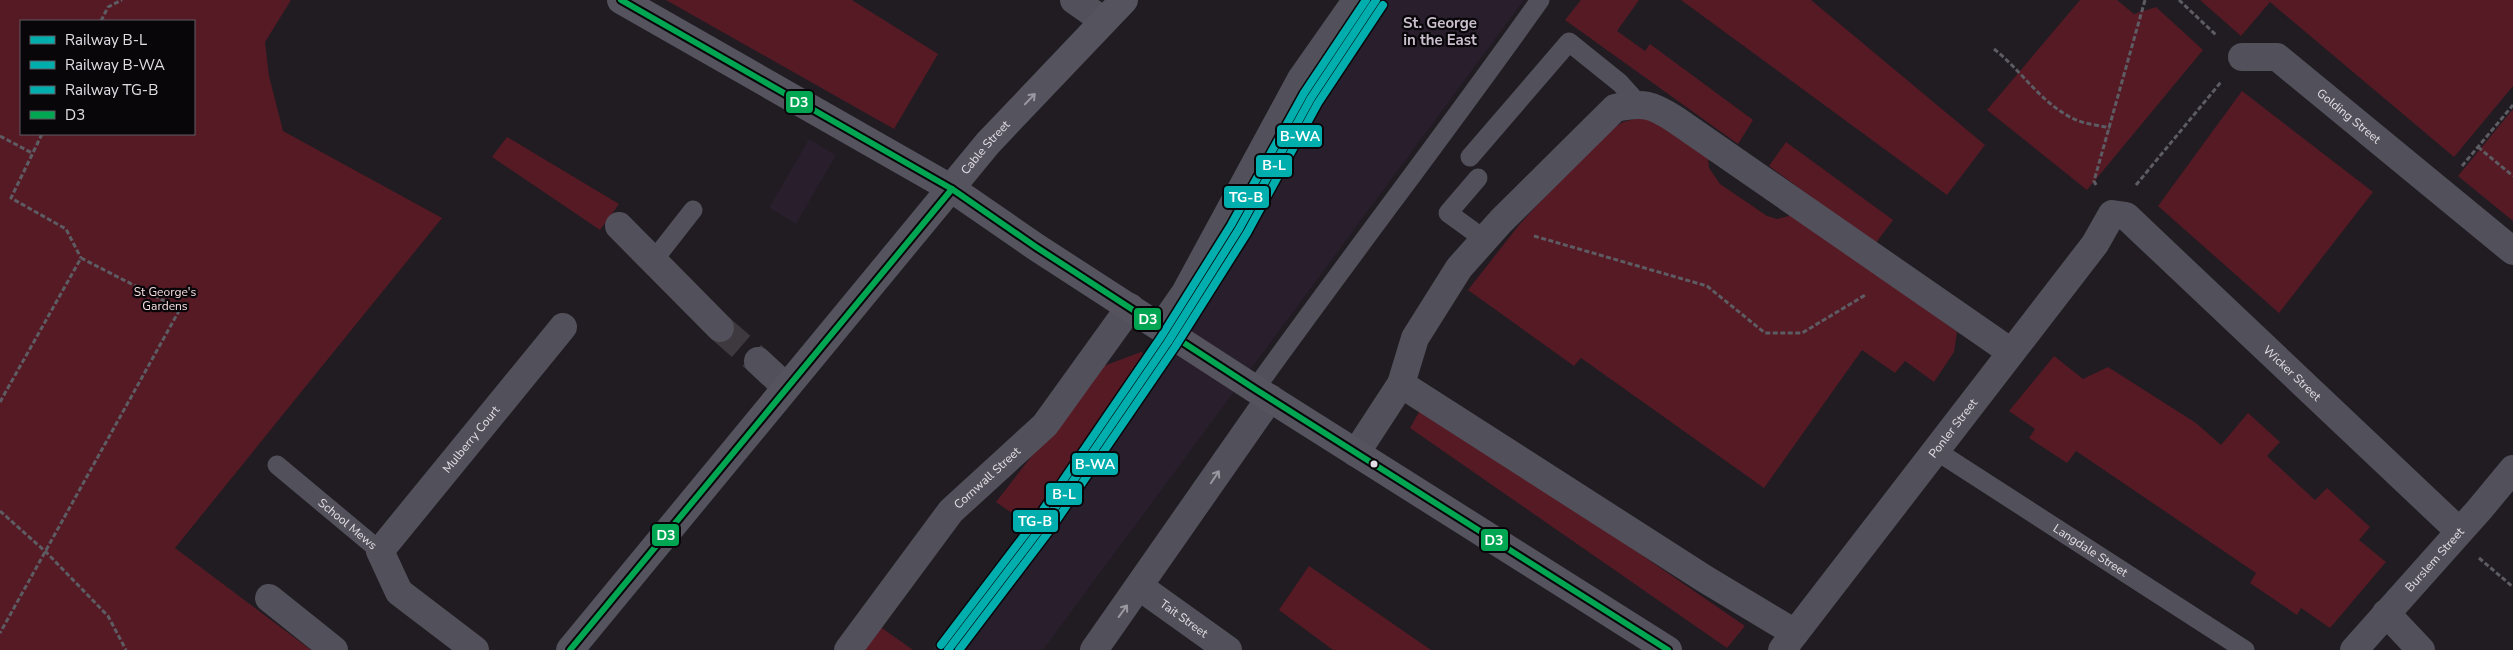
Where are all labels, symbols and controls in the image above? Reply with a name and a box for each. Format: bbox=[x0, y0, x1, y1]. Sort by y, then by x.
district label: St. George in the East bbox=[1403, 13, 1477, 50]
legend bbox=[20, 20, 195, 135]
text: Railway B-L bbox=[65, 30, 147, 50]
text: Railway B-WA bbox=[65, 55, 165, 75]
text: Railway TG-B bbox=[65, 80, 158, 100]
street label: Golding Street bbox=[2313, 85, 2385, 148]
line badge: D3 bbox=[785, 90, 814, 114]
text: D3 bbox=[789, 93, 809, 112]
one-way arrow bbox=[1024, 93, 1036, 106]
text: D3 bbox=[65, 105, 85, 125]
street label: Cable Street bbox=[957, 116, 1014, 178]
line badge: B-WA bbox=[1276, 124, 1323, 148]
text: B-WA bbox=[1280, 127, 1321, 146]
line badge: B-L bbox=[1255, 154, 1293, 178]
text: B-L bbox=[1262, 156, 1286, 175]
line badge: TG-B bbox=[1223, 185, 1270, 209]
text: TG-B bbox=[1229, 188, 1263, 207]
park label: St George's Gardens bbox=[134, 284, 196, 314]
line badge: D3 bbox=[1133, 307, 1162, 331]
text: D3 bbox=[1138, 310, 1158, 329]
street label: Wicker Street bbox=[2260, 342, 2325, 405]
street label: Ponler Street bbox=[1925, 395, 1981, 461]
street label: Mulberry Court bbox=[439, 402, 504, 476]
street label: Cornwall Street bbox=[950, 443, 1024, 512]
line badge: B-WA bbox=[1071, 452, 1119, 476]
text: B-WA bbox=[1075, 455, 1116, 474]
unlabelled marker bbox=[1369, 459, 1379, 469]
one-way arrow bbox=[1210, 470, 1221, 484]
line badge: B-L bbox=[1045, 482, 1083, 506]
text: B-L bbox=[1052, 485, 1076, 504]
street label: School Mews bbox=[315, 495, 381, 553]
line badge: TG-B bbox=[1012, 509, 1059, 533]
text: TG-B bbox=[1018, 512, 1052, 531]
street label: Langdale Street bbox=[2050, 520, 2132, 581]
line badge: D3 bbox=[651, 523, 680, 547]
street label: Burslem Street bbox=[2402, 524, 2468, 595]
text: D3 bbox=[656, 526, 676, 545]
line badge: D3 bbox=[1480, 528, 1509, 552]
text: D3 bbox=[1484, 531, 1504, 550]
street label: Tait Street bbox=[1157, 596, 1212, 642]
one-way arrow bbox=[1118, 604, 1128, 618]

